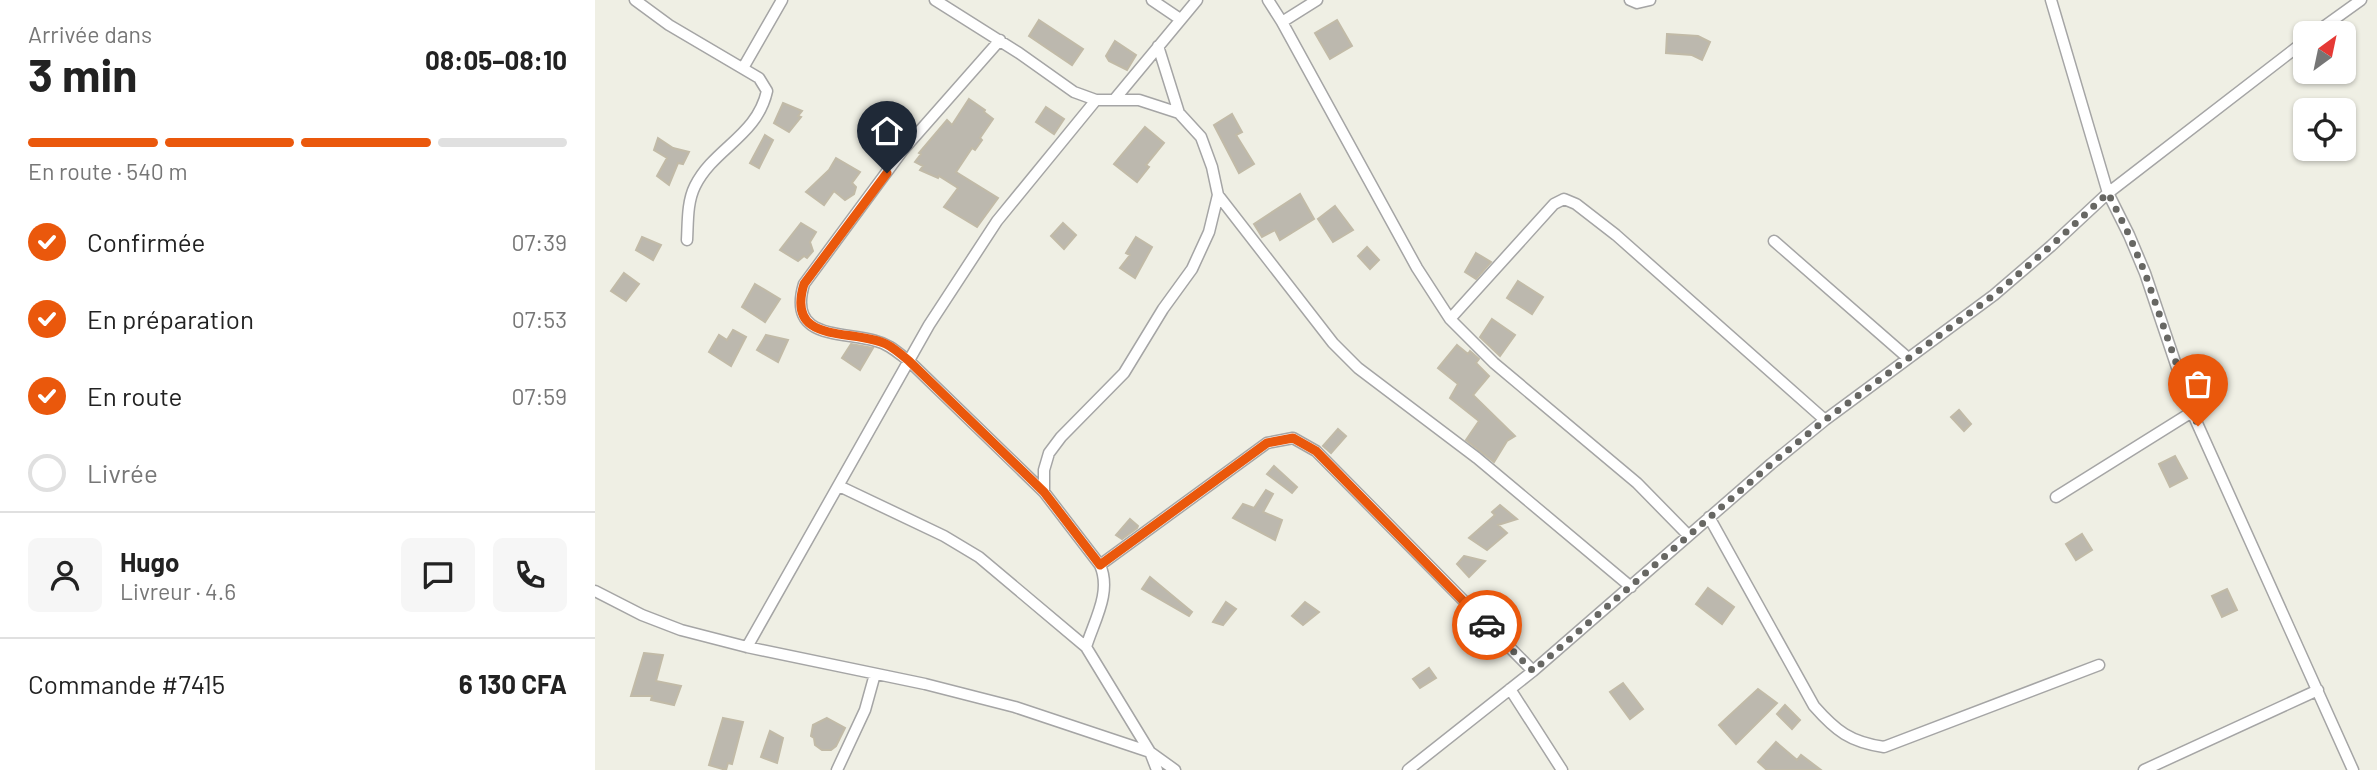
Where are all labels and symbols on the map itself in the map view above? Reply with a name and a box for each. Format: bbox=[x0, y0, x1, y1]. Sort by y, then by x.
north arrow bbox=[2293, 21, 2355, 84]
pin bbox=[857, 101, 917, 173]
pin bbox=[2168, 354, 2228, 426]
courier bbox=[1452, 590, 1522, 660]

